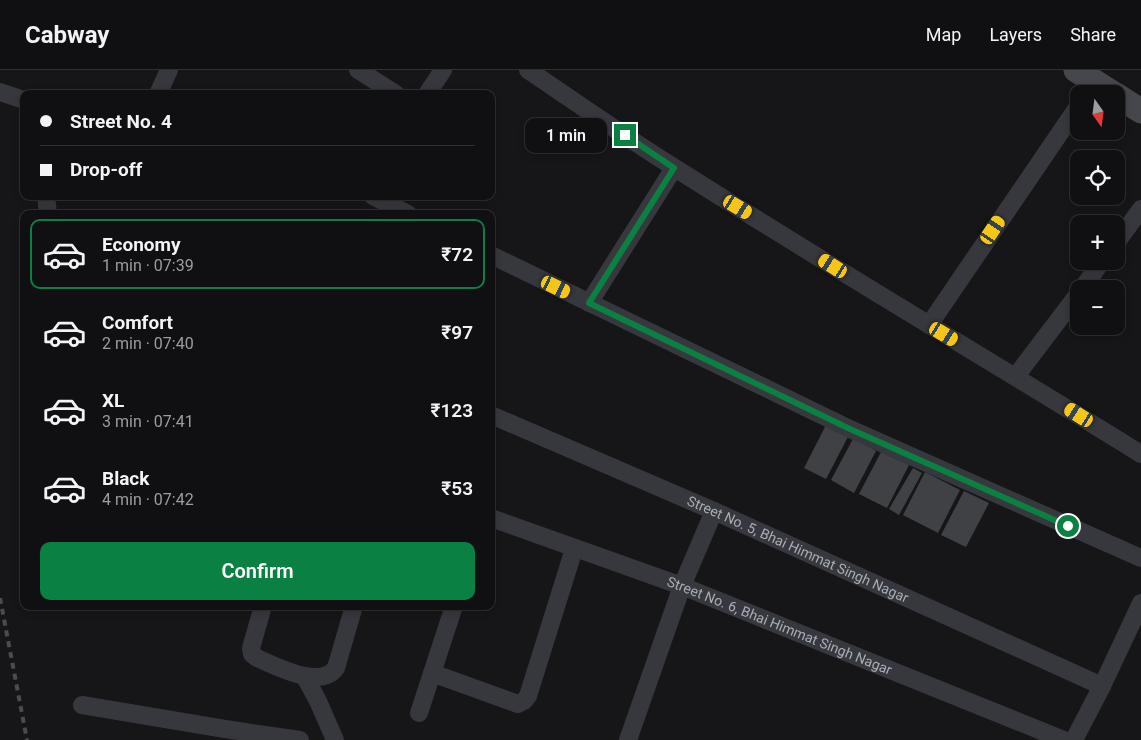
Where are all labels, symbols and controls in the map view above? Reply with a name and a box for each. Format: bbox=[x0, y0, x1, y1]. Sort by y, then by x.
text: Cabway bbox=[25, 21, 109, 49]
text: Map bbox=[926, 24, 961, 45]
text: Layers bbox=[989, 24, 1042, 45]
text: Share bbox=[1070, 24, 1116, 45]
north arrow bbox=[1070, 85, 1125, 140]
map controls bbox=[1070, 85, 1125, 335]
text: Street No. 4 bbox=[70, 110, 172, 133]
callout: 1 min bbox=[525, 118, 608, 152]
route end bbox=[614, 124, 636, 146]
text: 1 min bbox=[546, 126, 586, 145]
button: locate bbox=[1070, 150, 1125, 205]
text: Drop-off bbox=[70, 158, 142, 181]
car bbox=[721, 193, 754, 221]
car bbox=[978, 213, 1007, 247]
button: + bbox=[1070, 215, 1125, 270]
icon: car bbox=[42, 232, 87, 277]
text: Economy bbox=[102, 233, 181, 256]
text: ₹72 bbox=[441, 243, 473, 266]
car bbox=[816, 252, 849, 280]
text: 1 min · 07:39 bbox=[102, 256, 194, 275]
car bbox=[539, 274, 572, 300]
button: − bbox=[1070, 280, 1125, 335]
icon: car bbox=[42, 310, 87, 355]
text: Comfort bbox=[102, 311, 173, 334]
car bbox=[927, 320, 960, 348]
text: ₹97 bbox=[441, 321, 473, 344]
text: 2 min · 07:40 bbox=[102, 334, 194, 353]
icon: car bbox=[42, 388, 87, 433]
text: XL bbox=[102, 389, 124, 412]
text: ₹123 bbox=[430, 399, 473, 422]
car bbox=[1062, 401, 1095, 429]
text: 3 min · 07:41 bbox=[102, 412, 194, 431]
icon: car bbox=[42, 466, 87, 511]
text: Black bbox=[102, 467, 149, 490]
text: ₹53 bbox=[441, 477, 473, 500]
text: 4 min · 07:42 bbox=[102, 490, 194, 509]
street label: Street No. 5, Bhai Himmat Singh Nagar bbox=[685, 493, 911, 606]
route start bbox=[1057, 515, 1079, 537]
button: Confirm bbox=[40, 542, 475, 600]
street label: Street No. 6, Bhai Himmat Singh Nagar bbox=[665, 573, 895, 678]

